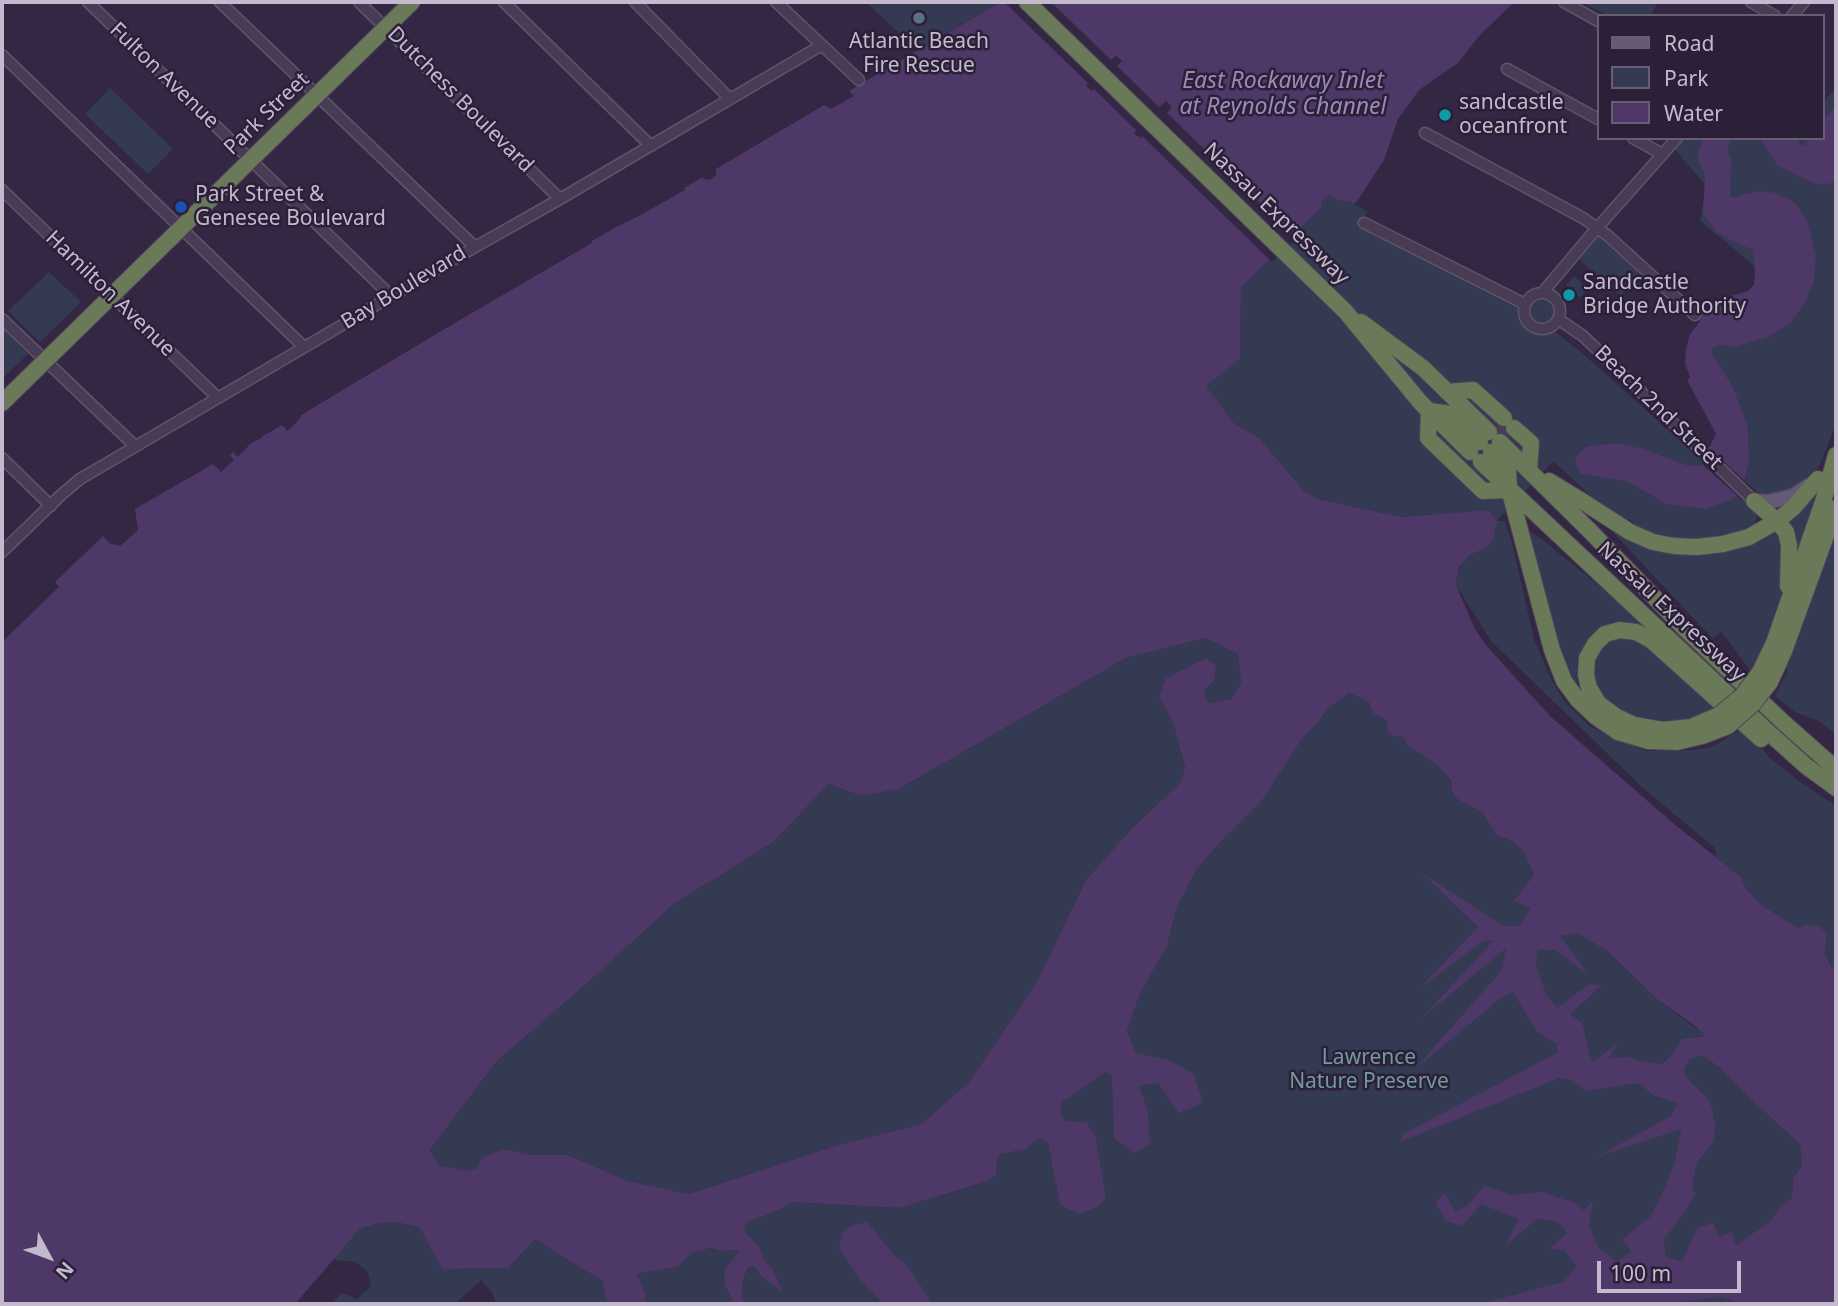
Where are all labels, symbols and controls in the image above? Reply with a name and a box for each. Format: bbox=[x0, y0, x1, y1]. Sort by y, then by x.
marker: Atlantic Beach Fire Rescue bbox=[911, 10, 927, 26]
legend bbox=[1596, 14, 1824, 140]
street label: Fulton Avenue bbox=[104, 18, 224, 134]
street label: Dutchess Boulevard bbox=[382, 22, 538, 178]
place label: Atlantic Beach Fire Rescue bbox=[849, 29, 989, 79]
text: Road bbox=[1664, 29, 1714, 57]
text: Park bbox=[1664, 64, 1708, 92]
street label: Park Street bbox=[219, 67, 315, 161]
water label: East Rockaway Inlet at Reynolds Channel bbox=[1180, 67, 1386, 121]
place label: sandcastle oceanfront bbox=[1459, 90, 1567, 140]
text: Water bbox=[1664, 99, 1723, 127]
marker: sandcastle oceanfront bbox=[1437, 107, 1453, 123]
street label: Nassau Expressway bbox=[1198, 138, 1354, 290]
place label: Park Street & Genesee Boulevard bbox=[195, 182, 386, 232]
marker: Park Street & Genesee Boulevard bbox=[173, 199, 189, 215]
street label: Hamilton Avenue bbox=[40, 226, 180, 362]
street label: Bay Boulevard bbox=[337, 241, 471, 335]
place label: Sandcastle Bridge Authority bbox=[1583, 270, 1746, 320]
marker: Sandcastle Bridge Authority bbox=[1561, 287, 1577, 303]
street label: Beach 2nd Street bbox=[1589, 341, 1727, 475]
street label: Nassau Expressway bbox=[1592, 537, 1750, 687]
park label: Lawrence Nature Preserve bbox=[1289, 1045, 1449, 1095]
north arrow bbox=[14, 1222, 84, 1292]
scale bar bbox=[1600, 1246, 1744, 1290]
text: N bbox=[50, 1256, 80, 1285]
text: 100 m bbox=[1610, 1259, 1671, 1287]

